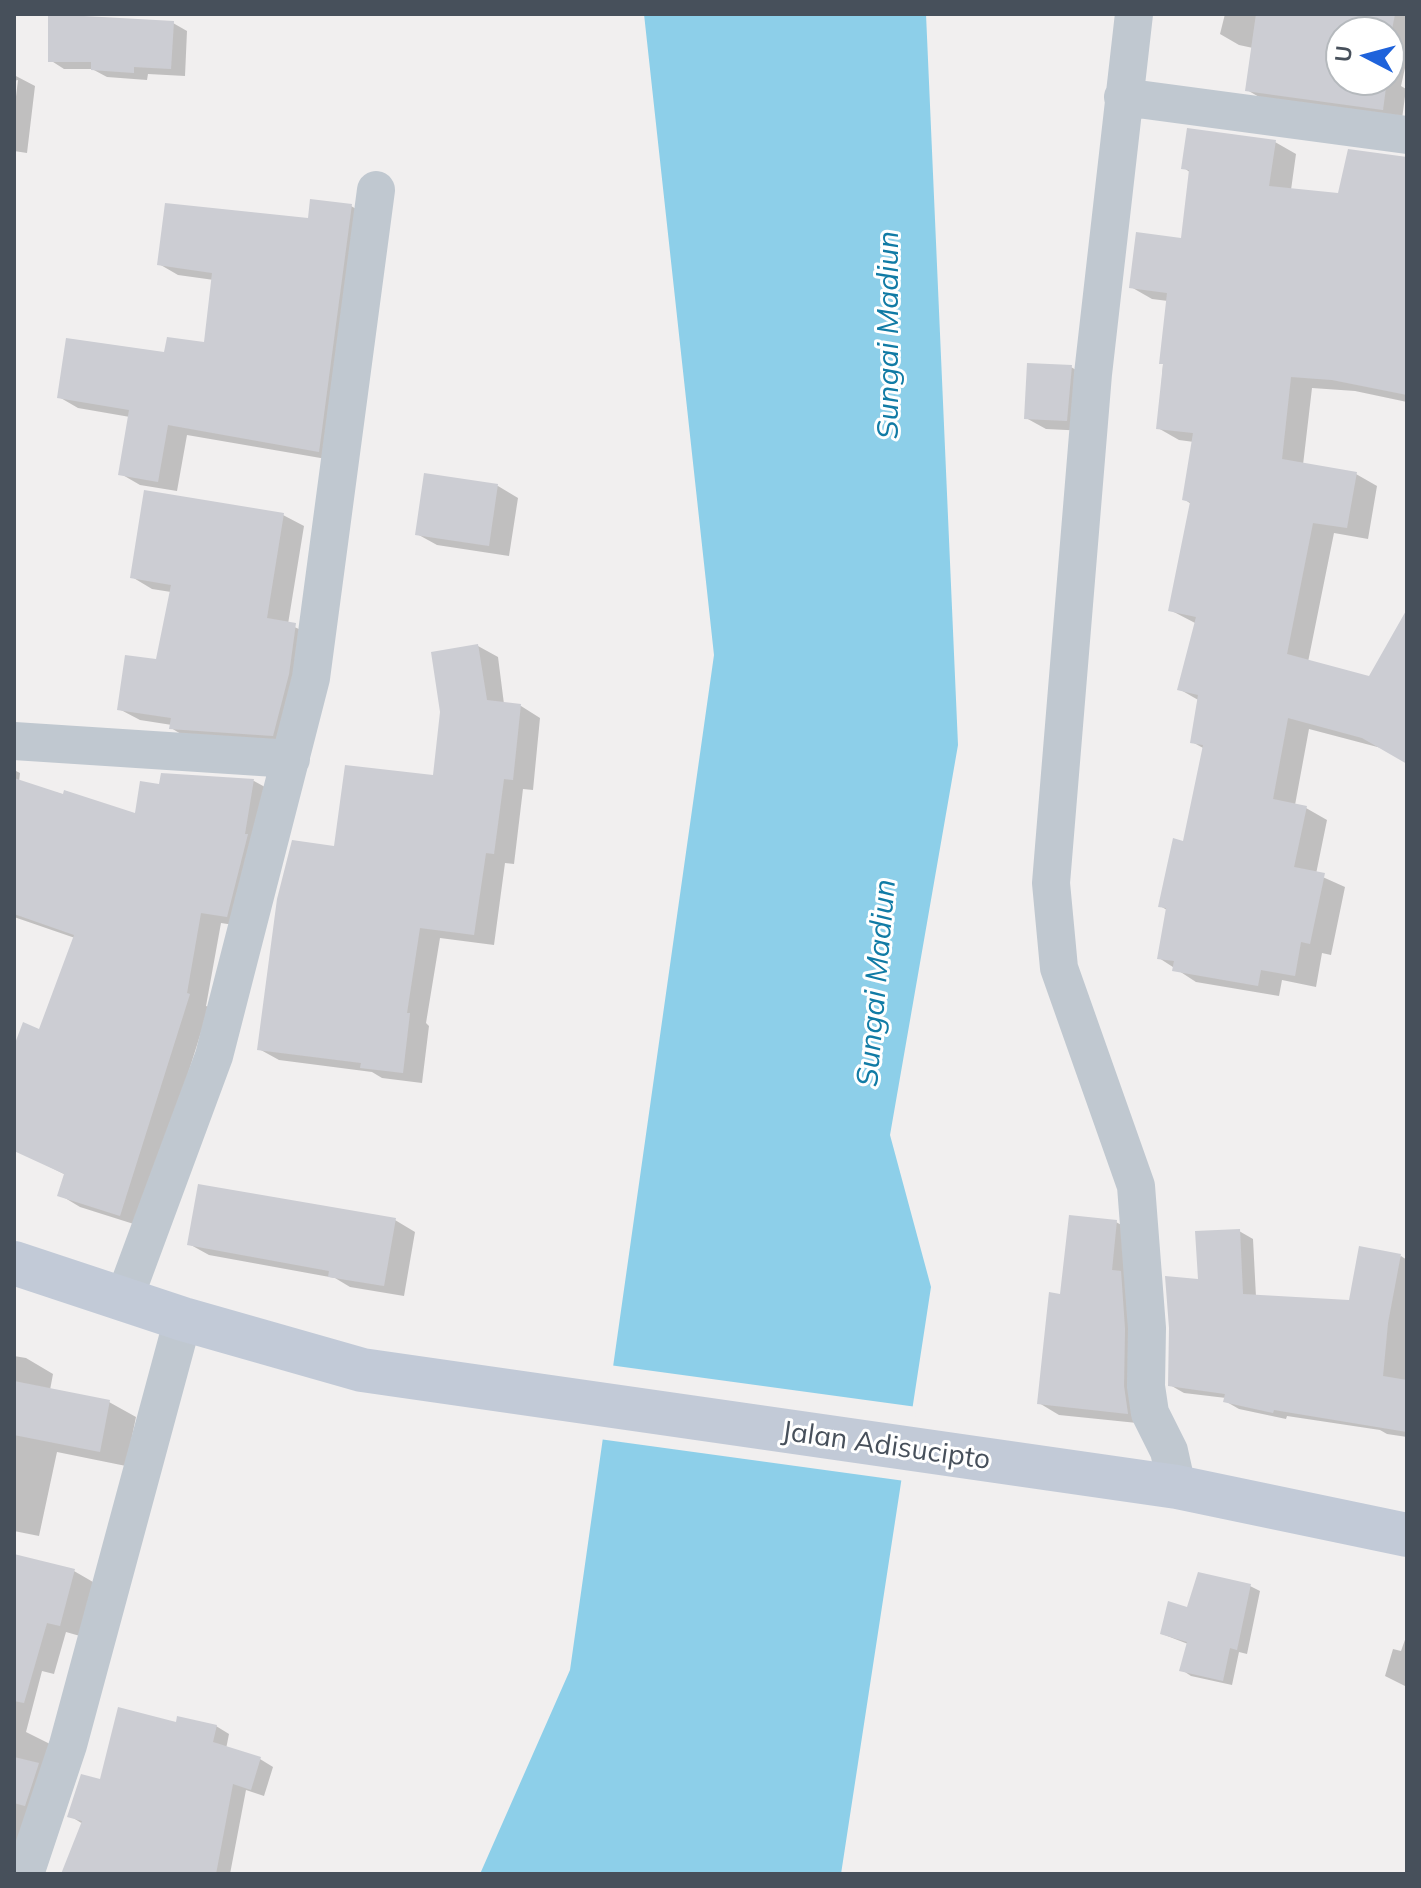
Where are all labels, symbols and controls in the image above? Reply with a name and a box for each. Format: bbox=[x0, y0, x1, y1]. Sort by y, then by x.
north arrow bbox=[1325, 16, 1405, 96]
text: U bbox=[1328, 44, 1358, 63]
water label: Sungai Madiun bbox=[871, 231, 907, 439]
water label: Sungai Madiun bbox=[850, 878, 904, 1088]
street label: Jalan Adisucipto bbox=[780, 1415, 992, 1477]

